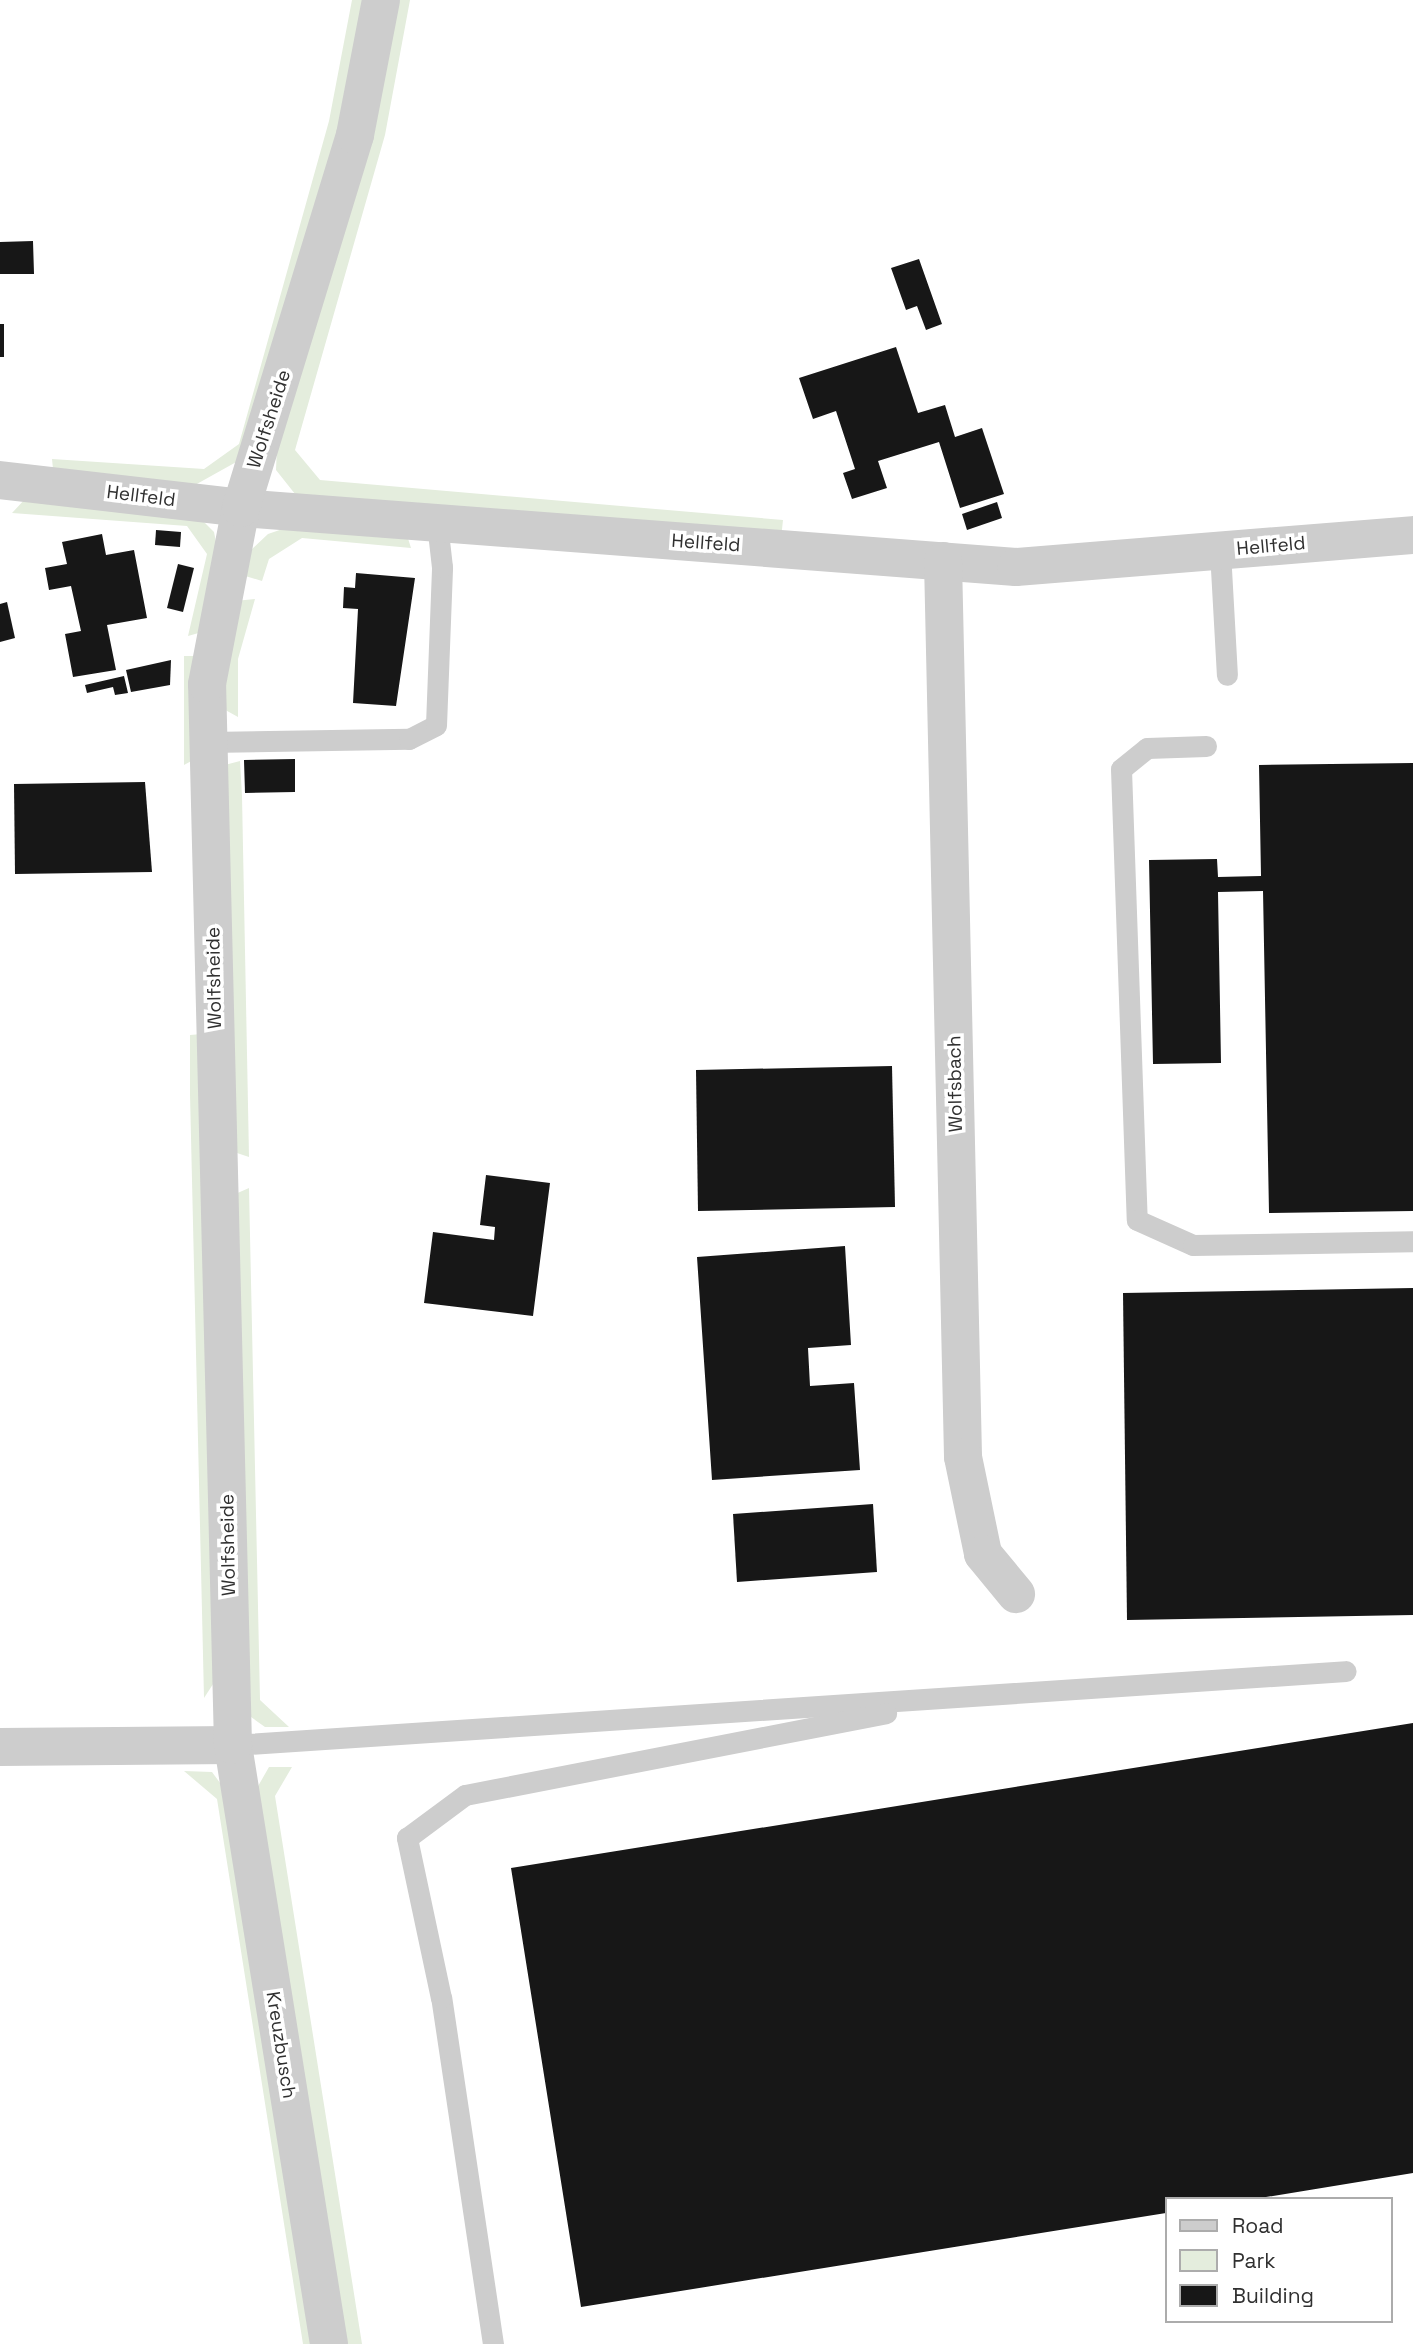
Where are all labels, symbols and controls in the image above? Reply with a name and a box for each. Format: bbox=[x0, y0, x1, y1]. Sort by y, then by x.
street label: Wolfsheide bbox=[242, 367, 296, 471]
street label: Hellfeld bbox=[105, 480, 177, 512]
street label: Hellfeld bbox=[671, 529, 741, 557]
street label: Hellfeld bbox=[1236, 532, 1306, 560]
street label: Wolfsheide bbox=[202, 927, 226, 1029]
street label: Wolfsbach bbox=[943, 1035, 967, 1133]
street label: Wolfsheide bbox=[216, 1494, 240, 1596]
street label: Kreuzbusch bbox=[261, 1990, 301, 2100]
legend bbox=[1164, 2197, 1392, 2323]
text: Road bbox=[1232, 2212, 1284, 2239]
text: Park bbox=[1232, 2247, 1276, 2274]
text: Building bbox=[1232, 2282, 1314, 2309]

